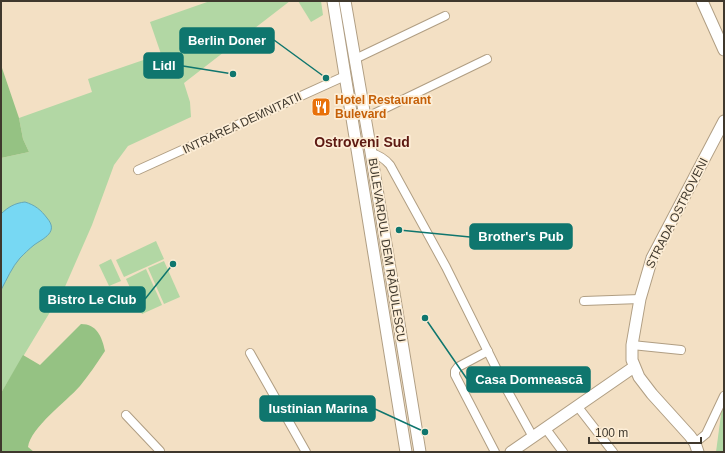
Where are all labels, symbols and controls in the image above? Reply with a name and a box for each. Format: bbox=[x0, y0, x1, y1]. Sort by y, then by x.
callout: Berlin Doner bbox=[180, 28, 274, 53]
text: Berlin Doner bbox=[188, 33, 266, 48]
callout: Lidl bbox=[144, 53, 183, 78]
text: Lidl bbox=[152, 58, 176, 73]
street label: INTRAREA DEMNITATII bbox=[180, 89, 304, 157]
place label: Hotel Restaurant Bulevard bbox=[335, 93, 431, 121]
restaurant icon: Hotel Restaurant Bulevard bbox=[310, 96, 332, 118]
district label: Ostroveni Sud bbox=[314, 134, 410, 150]
street label: STRADA OSTROVENI bbox=[643, 155, 711, 271]
street label: BULEVARDUL DEM RĂDULESCU bbox=[366, 157, 409, 343]
callout: Brother's Pub bbox=[470, 224, 572, 249]
text: Brother's Pub bbox=[478, 229, 564, 244]
callout: Bistro Le Club bbox=[40, 287, 145, 312]
text: Bistro Le Club bbox=[48, 292, 136, 307]
callout: Casa Domnească bbox=[467, 367, 590, 392]
text: Casa Domnească bbox=[475, 372, 584, 387]
callout: Iustinian Marina bbox=[260, 396, 375, 421]
text: Iustinian Marina bbox=[269, 401, 368, 416]
scale bar bbox=[589, 419, 701, 445]
text: 100 m bbox=[595, 426, 628, 440]

